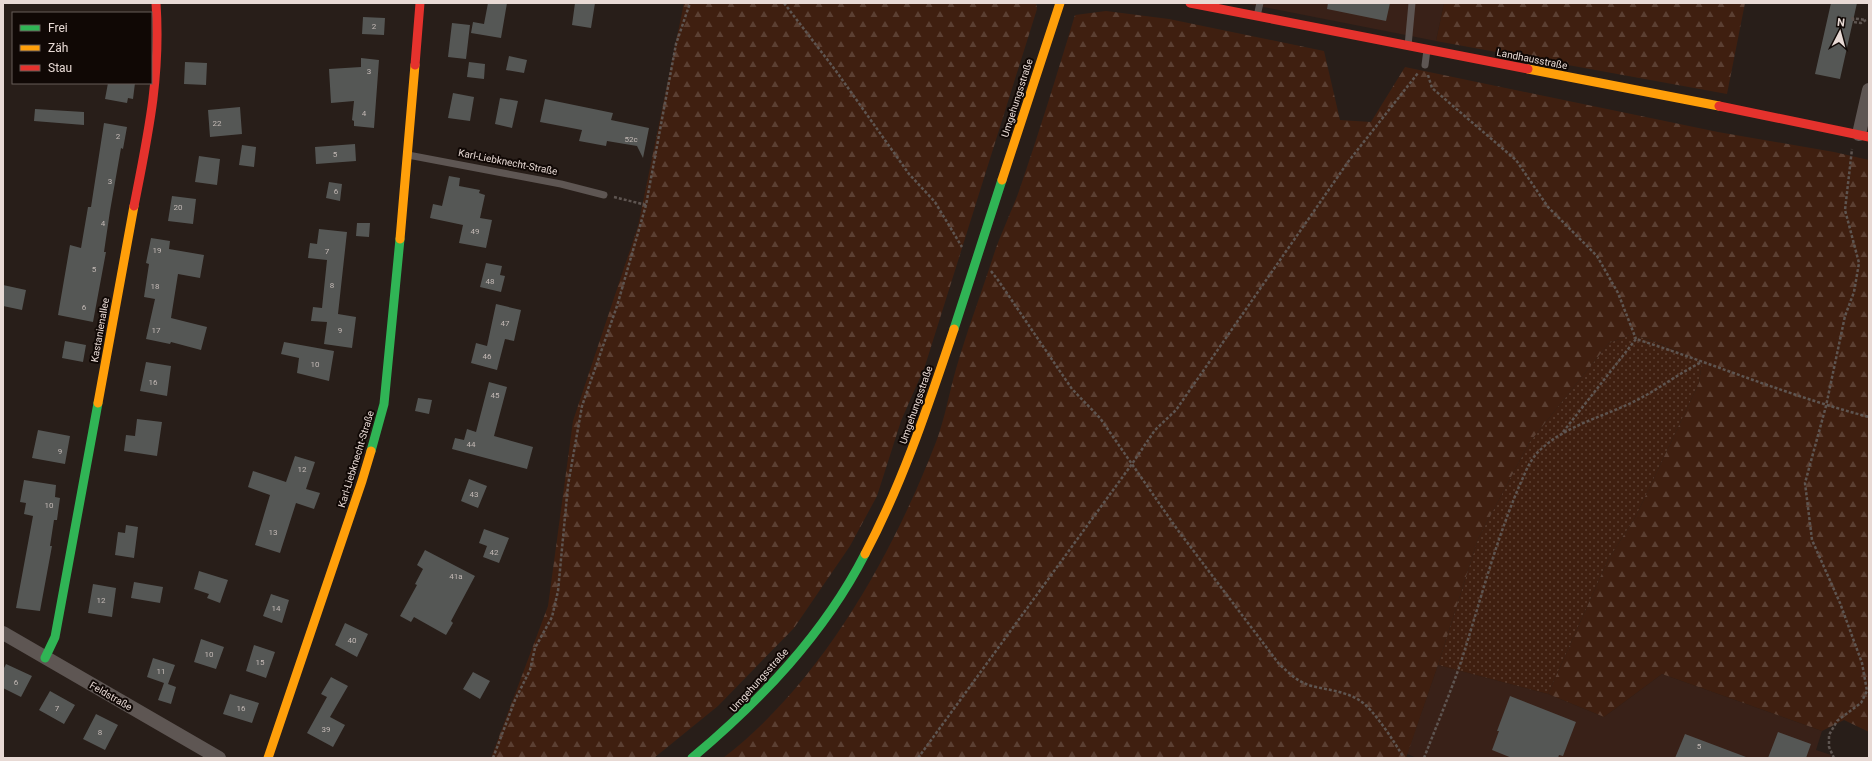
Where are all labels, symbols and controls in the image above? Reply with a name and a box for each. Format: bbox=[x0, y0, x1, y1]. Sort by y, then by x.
legend bbox=[12, 12, 152, 84]
north arrow bbox=[1820, 12, 1860, 52]
text: N bbox=[1836, 16, 1846, 29]
text: Frei bbox=[48, 21, 68, 35]
house number: 2 bbox=[372, 22, 377, 31]
text: Zäh bbox=[48, 41, 68, 55]
street label: Landhausstraße bbox=[1496, 47, 1568, 71]
street label: Umgehungsstraße bbox=[999, 57, 1035, 139]
text: Stau bbox=[48, 61, 72, 75]
house number: 3 bbox=[367, 67, 371, 76]
house number: 4 bbox=[362, 109, 367, 118]
house number: 22 bbox=[213, 119, 222, 128]
house number: 2 bbox=[116, 132, 121, 141]
house number: 52c bbox=[624, 135, 638, 144]
street label: Karl-Liebknecht-Straße bbox=[457, 147, 559, 177]
house number: 5 bbox=[333, 150, 338, 159]
house number: 3 bbox=[108, 177, 112, 186]
house number: 6 bbox=[334, 187, 339, 196]
house number: 20 bbox=[174, 203, 183, 212]
house number: 4 bbox=[101, 219, 106, 228]
house number: 49 bbox=[471, 227, 480, 236]
house number: 19 bbox=[153, 246, 162, 255]
house number: 7 bbox=[325, 247, 330, 256]
house number: 5 bbox=[92, 265, 97, 274]
house number: 48 bbox=[486, 277, 495, 286]
house number: 8 bbox=[330, 281, 335, 290]
house number: 18 bbox=[151, 282, 160, 291]
street label: Kastanienallee bbox=[89, 297, 111, 363]
house number: 6 bbox=[82, 303, 87, 312]
house number: 47 bbox=[501, 319, 510, 328]
house number: 17 bbox=[152, 326, 161, 335]
house number: 9 bbox=[338, 326, 342, 335]
house number: 46 bbox=[483, 352, 492, 361]
house number: 10 bbox=[311, 360, 320, 369]
street label: Umgehungsstraße bbox=[897, 365, 935, 445]
house number: 16 bbox=[149, 378, 158, 387]
house number: 45 bbox=[491, 391, 500, 400]
street label: Karl-Liebknecht-Straße bbox=[336, 409, 376, 509]
house number: 44 bbox=[467, 440, 476, 449]
house number: 9 bbox=[58, 447, 62, 456]
house number: 12 bbox=[298, 465, 307, 474]
house number: 43 bbox=[470, 490, 479, 499]
house number: 10 bbox=[45, 501, 54, 510]
house number: 13 bbox=[269, 528, 278, 537]
house number: 42 bbox=[490, 548, 499, 557]
house number: 41a bbox=[449, 572, 463, 581]
house number: 12 bbox=[97, 596, 106, 605]
house number: 14 bbox=[272, 604, 281, 613]
house number: 40 bbox=[348, 636, 357, 645]
street label: Umgehungsstraße bbox=[728, 646, 790, 714]
house number: 10 bbox=[205, 650, 214, 659]
house number: 15 bbox=[256, 658, 265, 667]
house number: 11 bbox=[157, 667, 166, 676]
house number: 6 bbox=[14, 678, 19, 687]
street label: Feldstraße bbox=[88, 679, 134, 713]
house number: 7 bbox=[55, 704, 60, 713]
house number: 16 bbox=[237, 704, 246, 713]
house number: 39 bbox=[322, 725, 331, 734]
house number: 8 bbox=[98, 728, 103, 737]
house number: 5 bbox=[1697, 742, 1702, 751]

